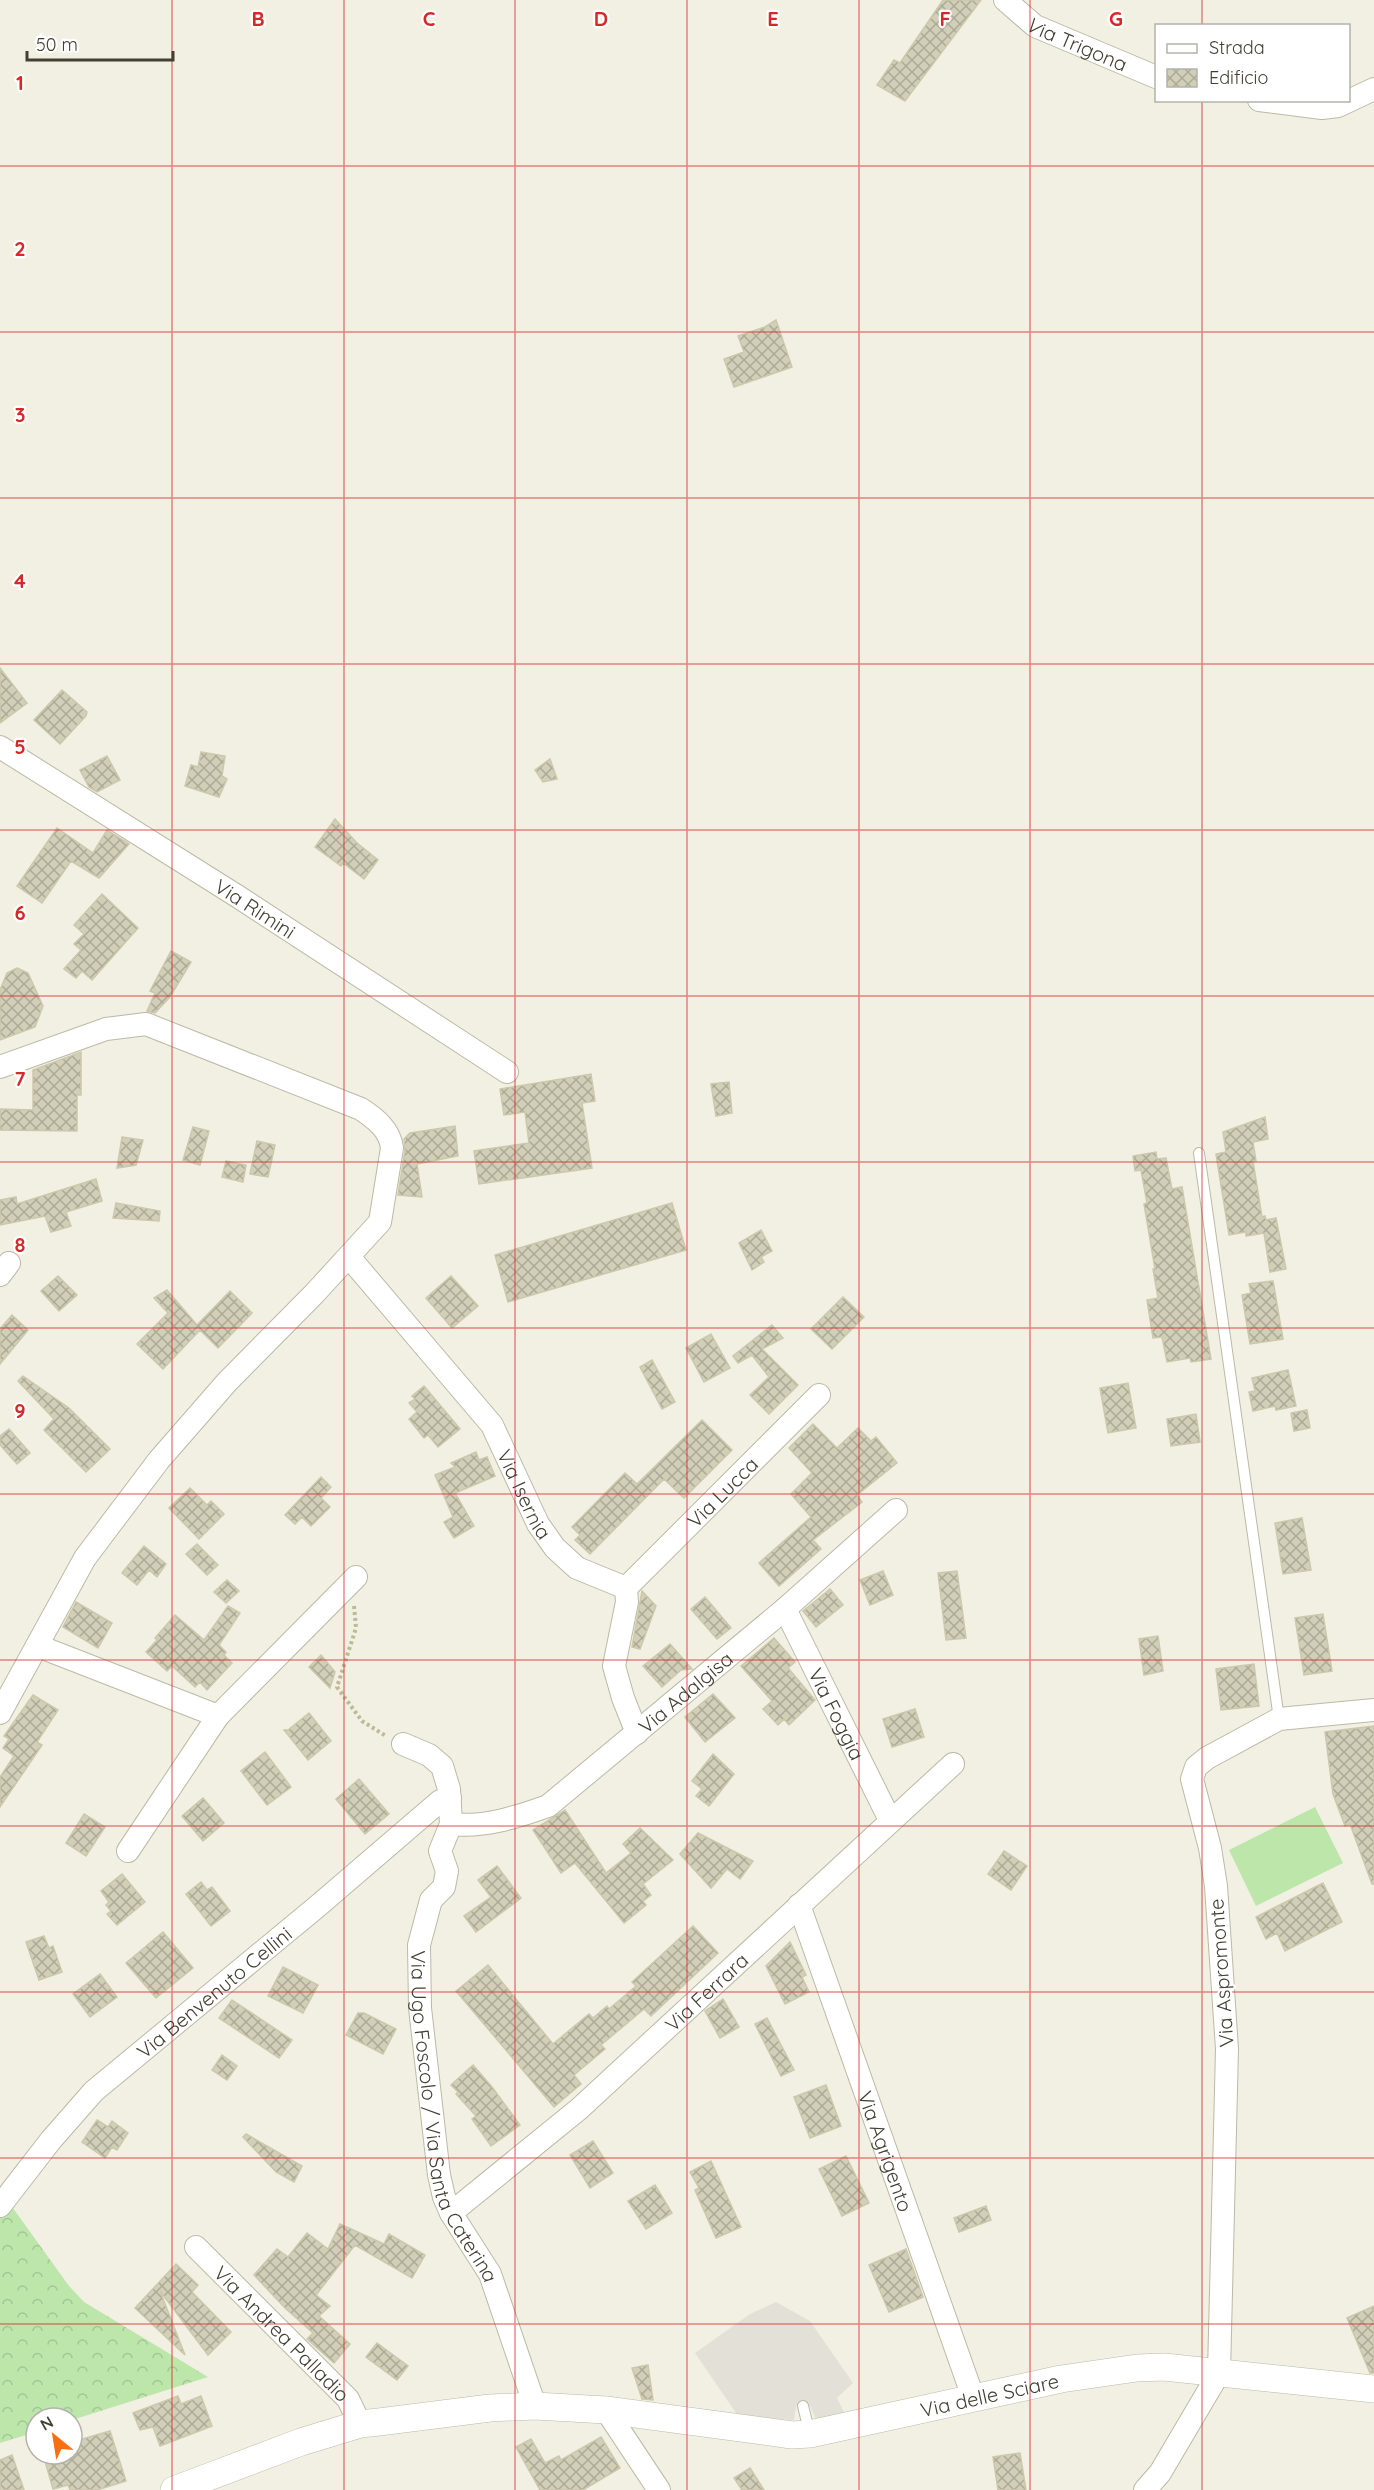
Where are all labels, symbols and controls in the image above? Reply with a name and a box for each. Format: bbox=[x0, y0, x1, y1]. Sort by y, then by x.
text: B bbox=[251, 6, 265, 31]
text: C bbox=[423, 6, 436, 31]
text: D bbox=[594, 6, 608, 31]
text: E bbox=[767, 6, 779, 31]
text: F bbox=[939, 6, 951, 31]
text: G bbox=[1109, 6, 1123, 31]
street label: Via Trigona bbox=[1022, 12, 1131, 76]
scale bar bbox=[27, 24, 172, 62]
legend bbox=[1155, 24, 1350, 102]
text: 50 m bbox=[36, 33, 78, 56]
text: Strada bbox=[1209, 36, 1265, 59]
text: Edificio bbox=[1209, 66, 1268, 89]
text: 1 bbox=[16, 70, 24, 95]
text: 2 bbox=[14, 236, 26, 261]
text: 3 bbox=[15, 402, 25, 427]
text: 4 bbox=[14, 568, 26, 593]
text: 5 bbox=[14, 734, 26, 759]
street label: Via Rimini bbox=[210, 873, 301, 943]
text: 6 bbox=[14, 900, 26, 925]
text: 7 bbox=[15, 1066, 26, 1091]
text: 8 bbox=[15, 1232, 26, 1257]
text: 9 bbox=[14, 1398, 26, 1423]
street label: Via Isernia bbox=[493, 1445, 557, 1544]
street label: Via Lucca bbox=[681, 1451, 763, 1533]
street label: Via Adalgisa bbox=[633, 1645, 738, 1738]
street label: Via Foggia bbox=[804, 1664, 871, 1764]
street label: Via Aspromonte bbox=[1203, 1898, 1239, 2048]
street label: Via Benvenuto Cellini bbox=[131, 1921, 296, 2063]
street label: Via Ferrara bbox=[659, 1947, 753, 2036]
street label: Via Ugo Foscolo / Via Santa Caterina bbox=[407, 1950, 504, 2285]
street label: Via Agrigento bbox=[853, 2087, 919, 2215]
street label: Via Andrea Palladio bbox=[209, 2260, 355, 2406]
street label: Via delle Sciare bbox=[918, 2367, 1061, 2422]
north arrow bbox=[24, 2406, 84, 2466]
text: N bbox=[36, 2411, 57, 2435]

